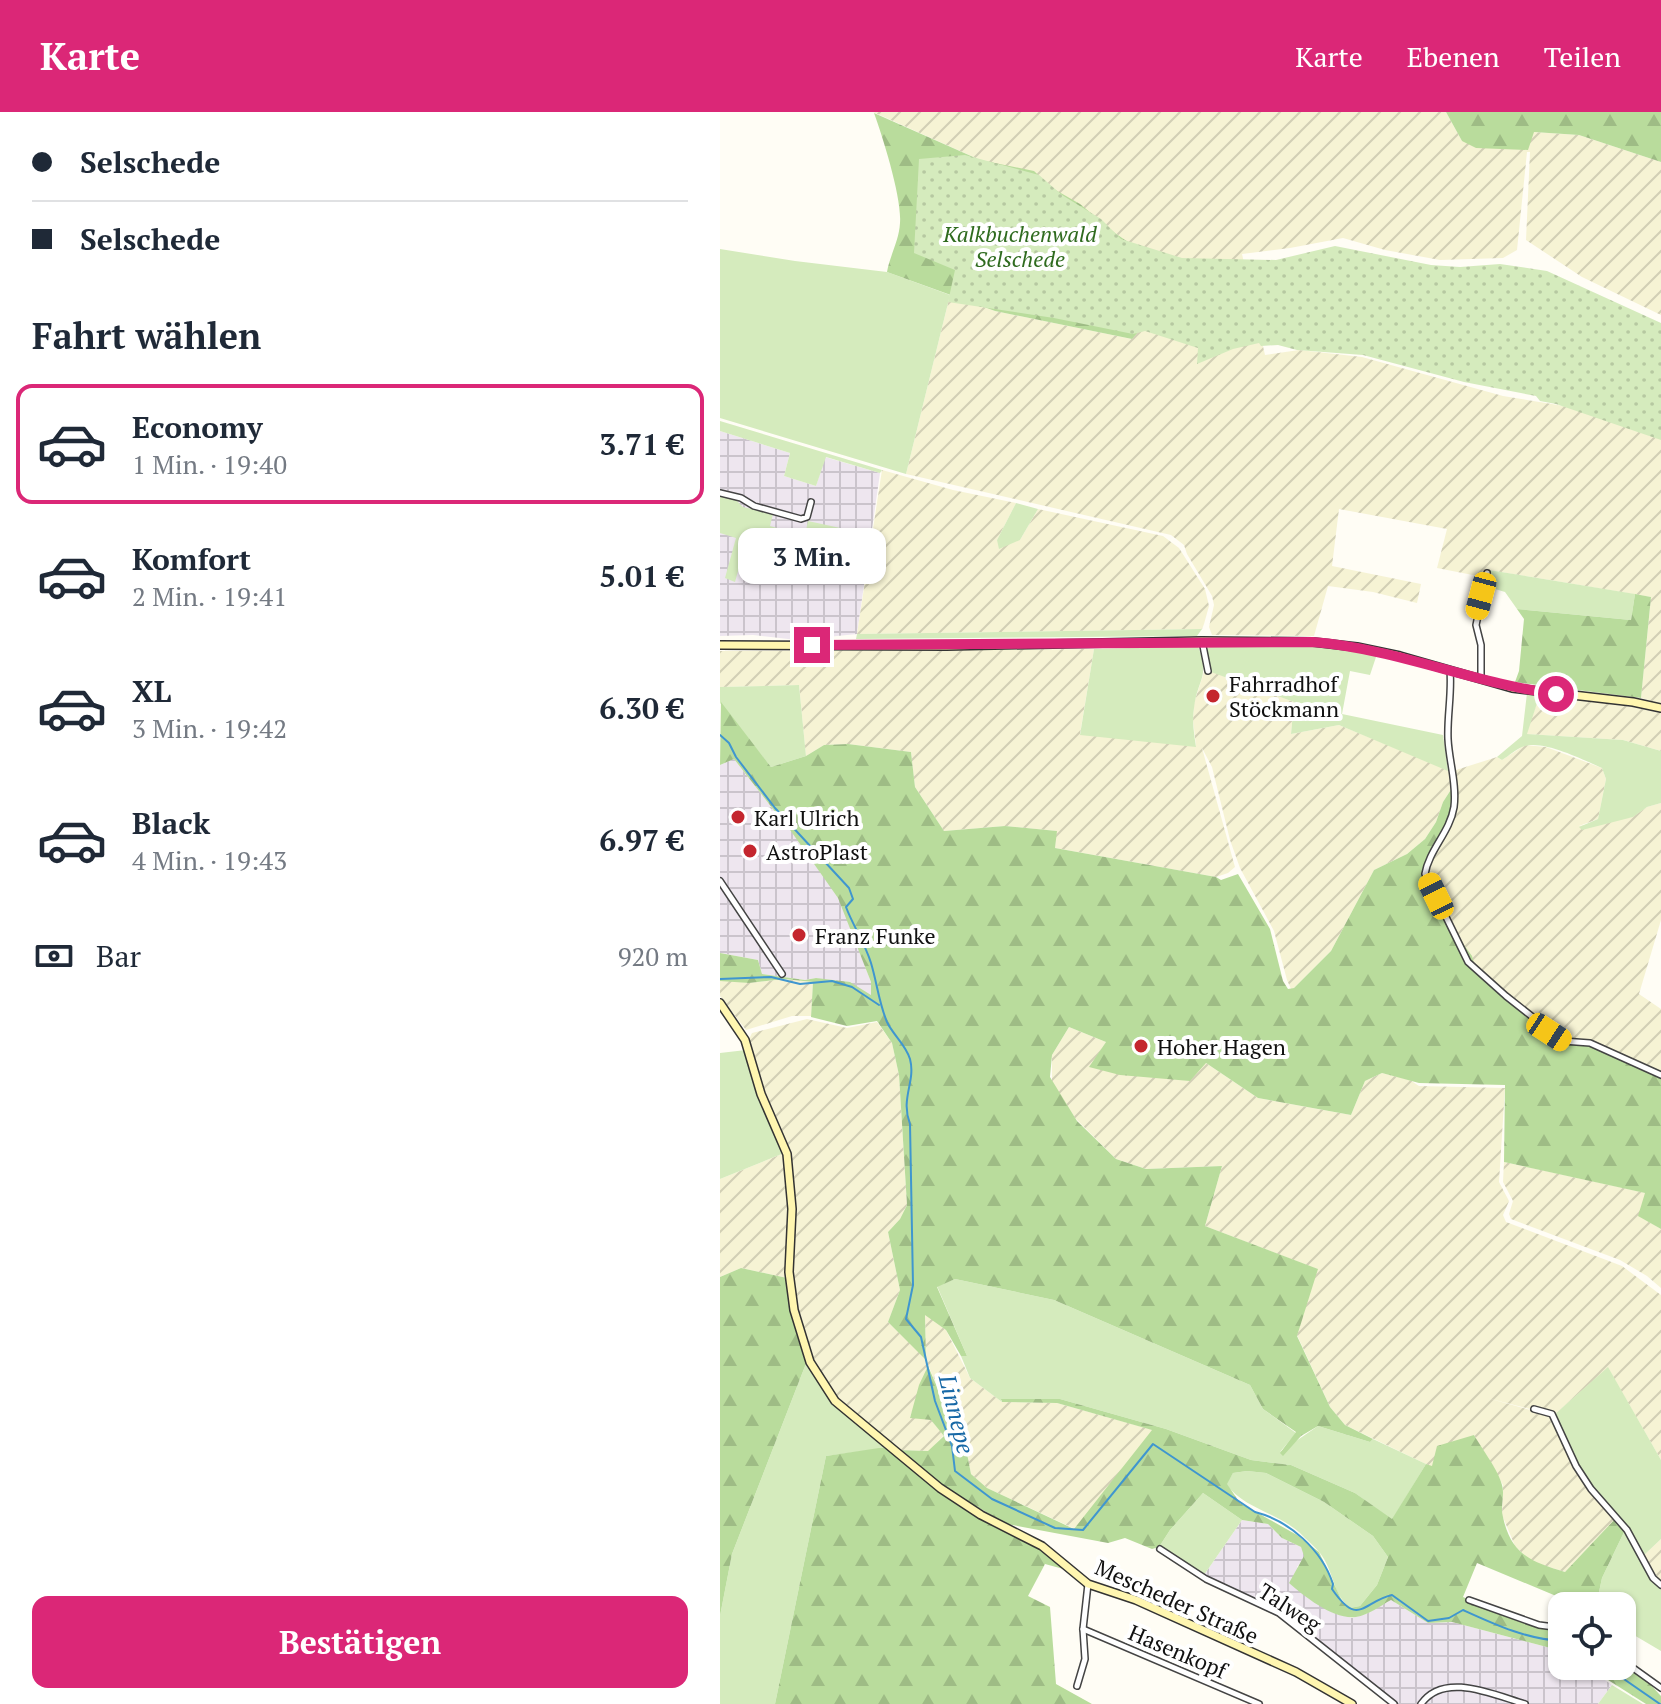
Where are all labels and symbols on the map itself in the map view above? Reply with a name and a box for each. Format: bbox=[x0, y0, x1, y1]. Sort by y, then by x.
park label: Kalkbuchenwald Selschede bbox=[942, 219, 1098, 273]
callout: 3 Min. bbox=[738, 529, 886, 585]
car bbox=[1463, 570, 1499, 622]
route end bbox=[794, 627, 830, 663]
place label: Fahrradhof Stöckmann bbox=[1229, 669, 1339, 723]
route start bbox=[1538, 676, 1574, 712]
marker: Fahrradhof Stöckmann bbox=[1204, 687, 1222, 705]
place label: Karl Ulrich bbox=[754, 803, 859, 832]
marker: Karl Ulrich bbox=[729, 808, 747, 826]
place label: AstroPlast bbox=[766, 837, 868, 866]
marker: AstroPlast bbox=[741, 842, 759, 860]
car bbox=[1415, 869, 1457, 923]
place label: Franz Funke bbox=[815, 921, 936, 950]
marker: Franz Funke bbox=[790, 926, 808, 944]
car bbox=[1522, 1009, 1576, 1055]
place label: Hoher Hagen bbox=[1157, 1032, 1286, 1061]
marker: Hoher Hagen bbox=[1132, 1037, 1150, 1055]
water label: Linnepe bbox=[931, 1370, 982, 1457]
street label: Mescheder Straße bbox=[1091, 1552, 1263, 1650]
street label: Talweg bbox=[1253, 1576, 1327, 1638]
street label: Hasenkopf bbox=[1124, 1617, 1233, 1685]

